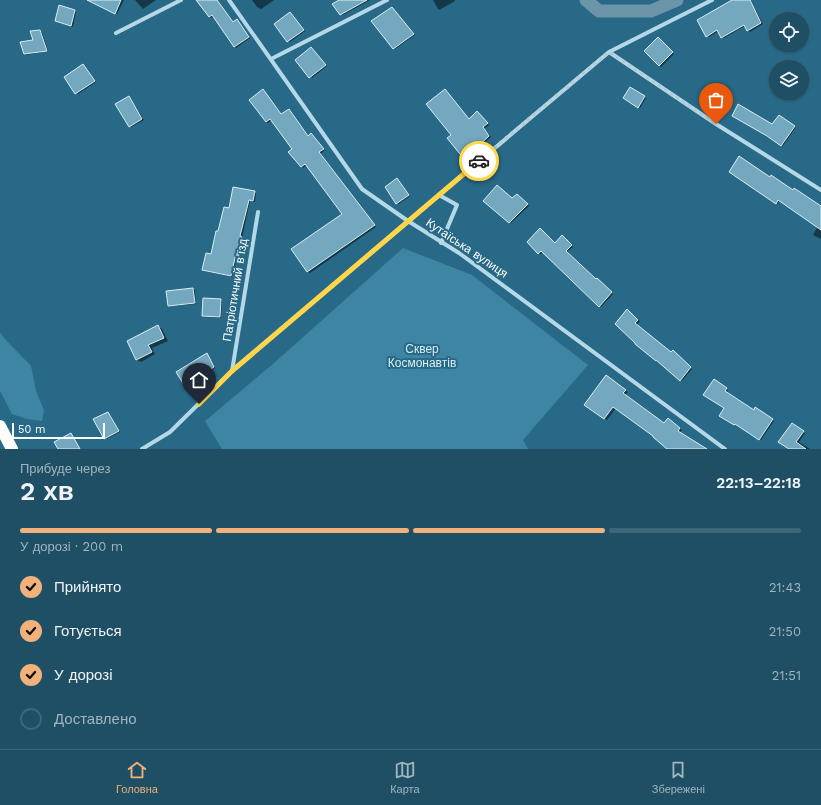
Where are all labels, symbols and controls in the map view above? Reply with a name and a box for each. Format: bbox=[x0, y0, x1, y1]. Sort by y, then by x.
map controls bbox=[769, 12, 809, 100]
button: locate bbox=[769, 12, 809, 52]
button: layers bbox=[769, 60, 809, 100]
pin bbox=[699, 83, 733, 124]
icon: bag bbox=[705, 89, 727, 111]
courier bbox=[459, 141, 499, 181]
icon: car bbox=[468, 150, 490, 172]
street label: Кутаїська вулиця bbox=[423, 215, 511, 281]
street label: Патріотичний в’їзд bbox=[220, 238, 250, 342]
park label: Сквер Космонавтів bbox=[388, 342, 456, 370]
pin bbox=[182, 363, 216, 404]
icon: home bbox=[188, 369, 210, 391]
scale bar bbox=[12, 421, 105, 440]
text: 50 m bbox=[18, 423, 45, 436]
text: Прибуде через bbox=[20, 461, 110, 476]
text: 22:13–22:18 bbox=[716, 474, 801, 492]
text: 2 хв bbox=[20, 476, 74, 506]
text: У дорозі · 200 m bbox=[20, 539, 123, 554]
icon: check bbox=[20, 576, 42, 598]
text: Прийнято bbox=[54, 578, 121, 596]
text: 21:43 bbox=[769, 580, 801, 595]
icon: check bbox=[20, 620, 42, 642]
text: Готується bbox=[54, 622, 122, 640]
text: 21:50 bbox=[769, 624, 801, 639]
icon: check bbox=[20, 664, 42, 686]
text: У дорозі bbox=[54, 666, 112, 684]
text: 21:51 bbox=[772, 668, 801, 683]
text: Доставлено bbox=[54, 710, 137, 728]
tab: Головна bbox=[116, 759, 158, 796]
tab: Карта bbox=[390, 759, 420, 796]
tab: Збережені bbox=[652, 759, 705, 796]

